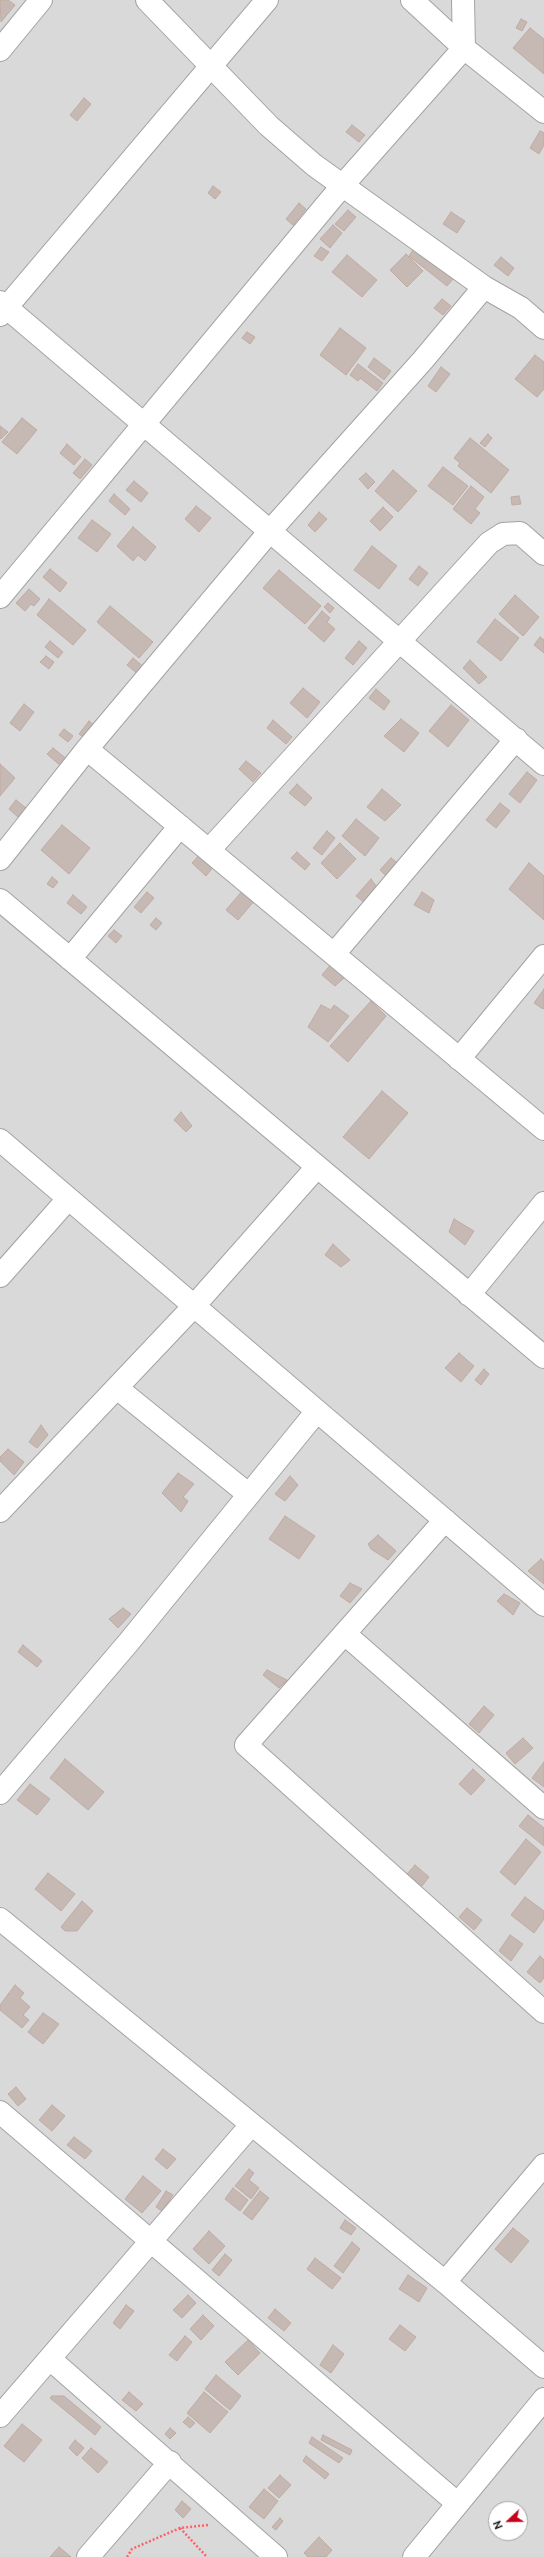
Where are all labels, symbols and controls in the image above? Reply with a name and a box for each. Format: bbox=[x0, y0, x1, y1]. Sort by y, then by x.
north arrow bbox=[488, 2501, 528, 2541]
text: N bbox=[491, 2519, 505, 2531]

